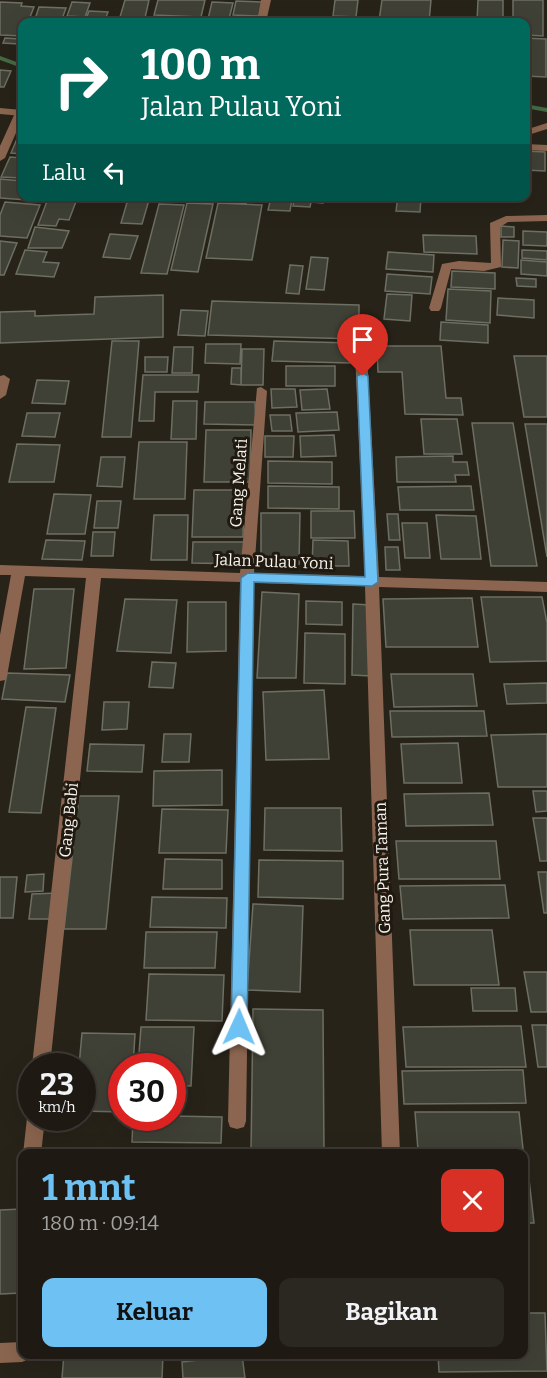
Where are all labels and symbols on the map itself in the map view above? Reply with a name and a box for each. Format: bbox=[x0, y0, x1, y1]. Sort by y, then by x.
pin bbox=[337, 314, 388, 376]
street label: Gang Melati bbox=[226, 438, 251, 528]
street label: Jalan Pulau Yoni bbox=[213, 550, 334, 573]
street label: Gang Babi bbox=[55, 781, 82, 859]
street label: Gang Pura Taman bbox=[371, 802, 394, 934]
position arrow bbox=[207, 995, 271, 1059]
speed limit sign: 30 bbox=[108, 1053, 186, 1131]

